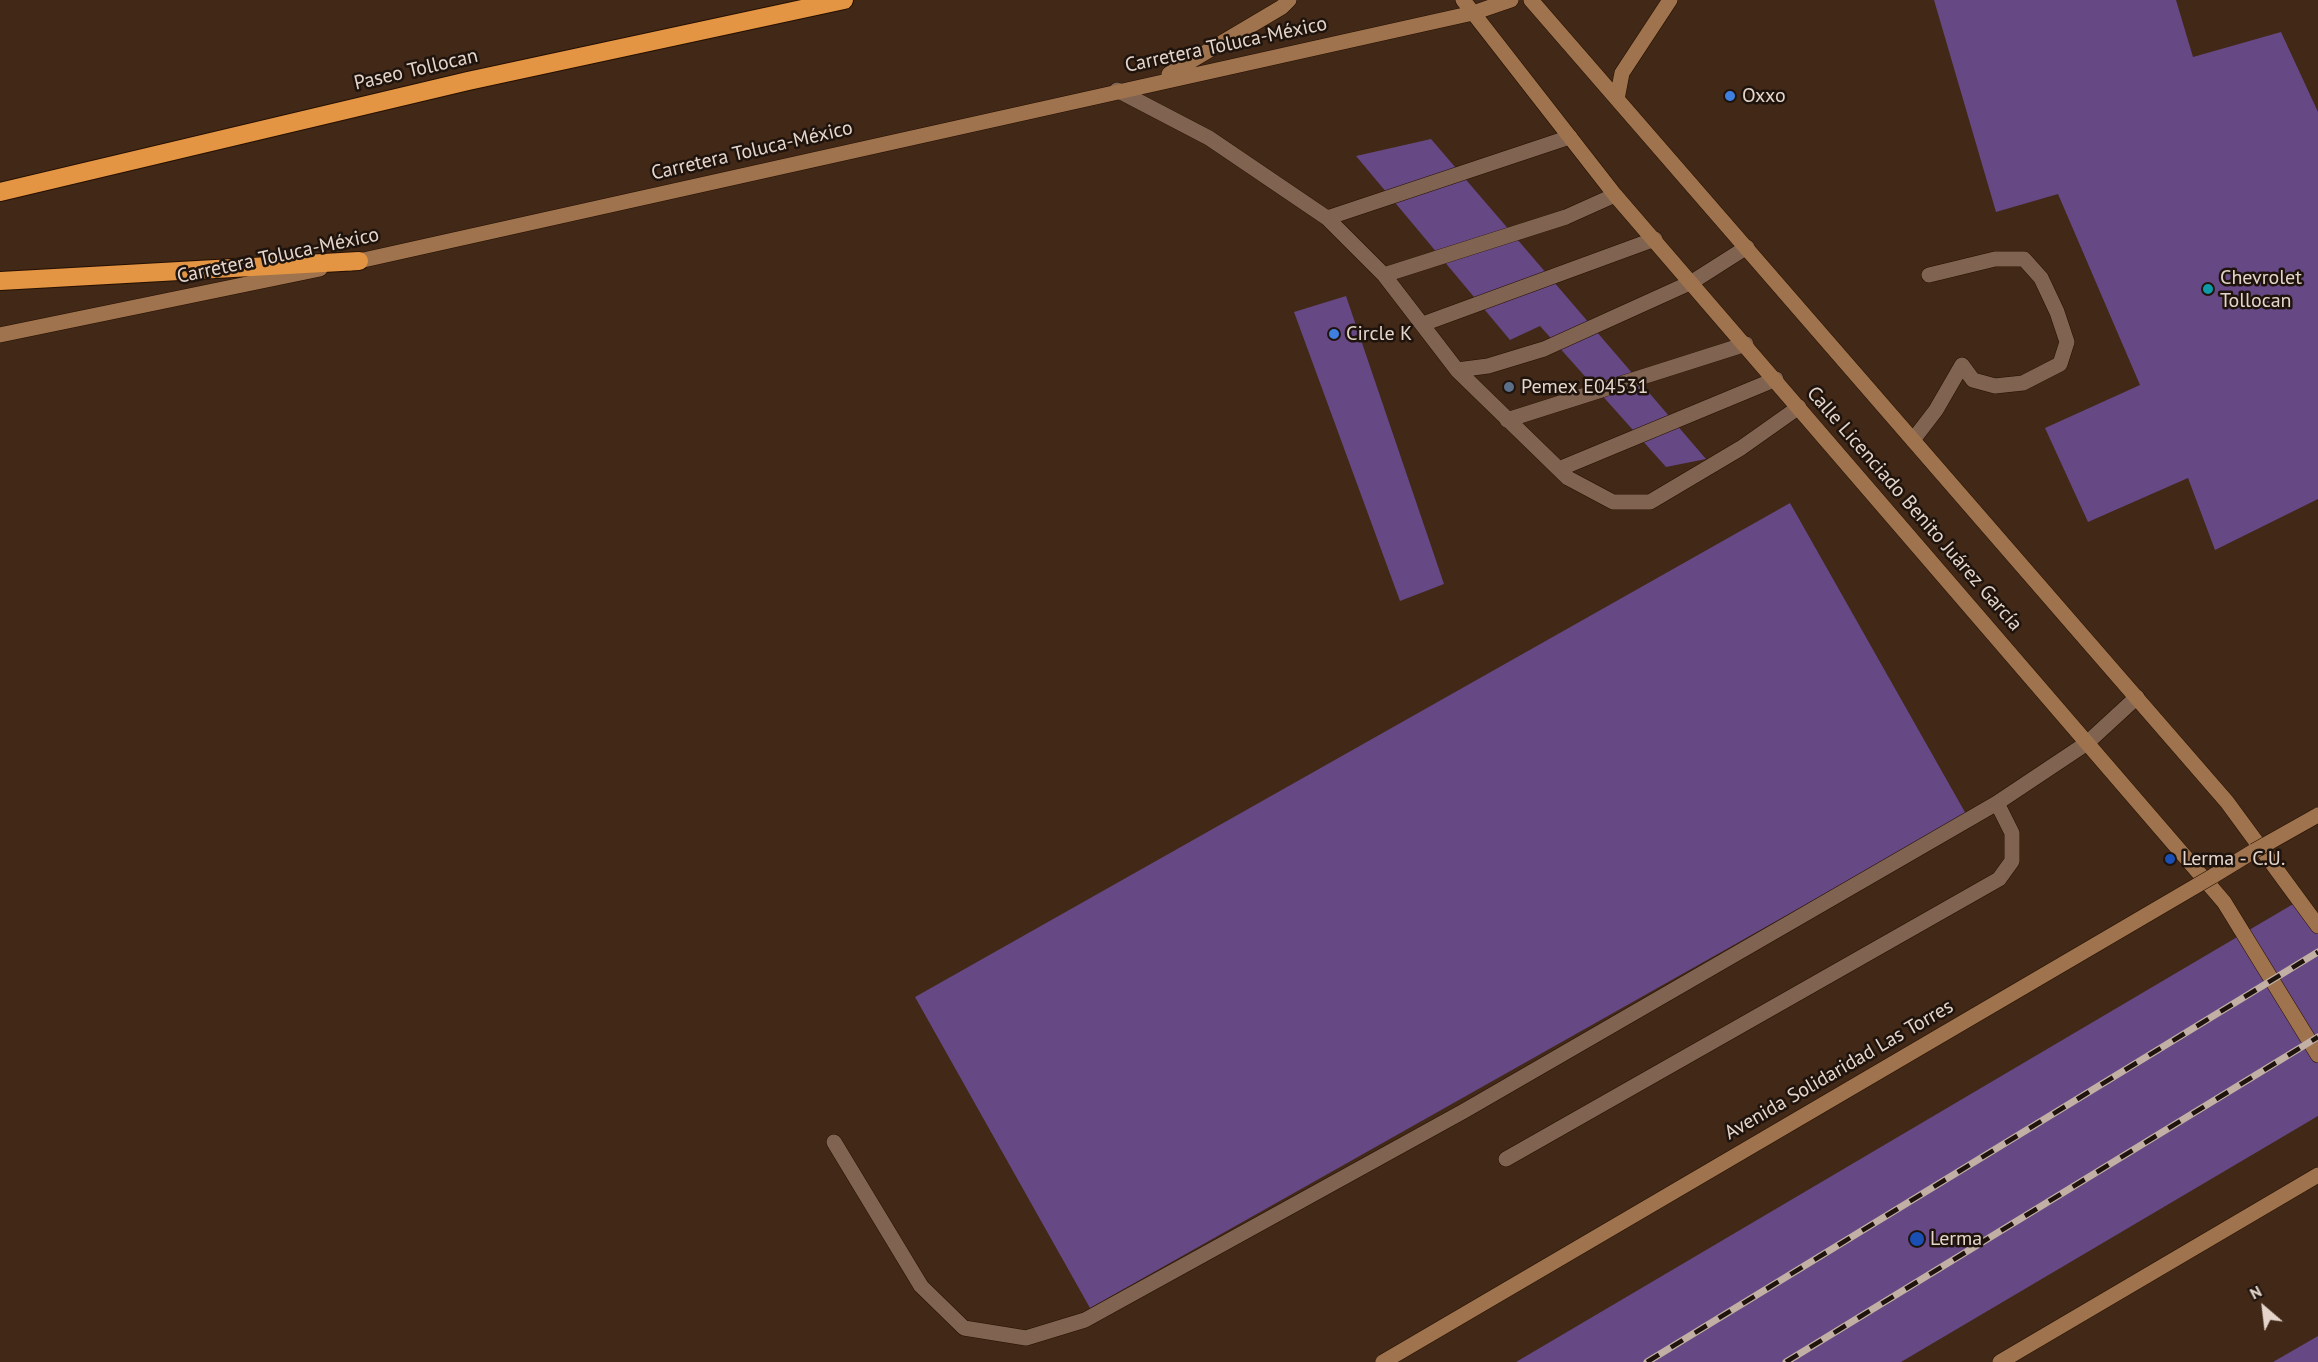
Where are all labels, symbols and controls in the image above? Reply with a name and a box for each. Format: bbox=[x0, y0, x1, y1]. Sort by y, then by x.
street label: Carretera Toluca-México bbox=[1123, 12, 1329, 78]
street label: Paseo Tollocan bbox=[352, 44, 480, 96]
place label: Oxxo bbox=[1742, 84, 1786, 108]
marker: Oxxo bbox=[1723, 89, 1737, 103]
street label: Carretera Toluca-México bbox=[649, 116, 855, 186]
street label: Carretera Toluca-México bbox=[175, 223, 381, 289]
place label: Chevrolet Tollocan bbox=[2220, 266, 2302, 313]
marker: Chevrolet Tollocan bbox=[2201, 282, 2215, 296]
place label: Circle K bbox=[1346, 322, 1412, 346]
marker: Circle K bbox=[1327, 327, 1341, 341]
place label: Pemex E04531 bbox=[1521, 375, 1648, 399]
marker: Pemex E04531 bbox=[1502, 380, 1516, 394]
street label: Calle Licenciado Benito Juárez García bbox=[1801, 382, 2027, 636]
place label: Lerma - C.U. bbox=[2182, 847, 2285, 871]
marker: Lerma - C.U. bbox=[2163, 852, 2177, 866]
street label: Avenida Solidaridad Las Torres bbox=[1720, 995, 1958, 1145]
place label: Lerma bbox=[1930, 1227, 1982, 1251]
marker: Lerma bbox=[1908, 1230, 1926, 1248]
north arrow bbox=[2234, 1278, 2294, 1338]
text: N bbox=[2246, 1281, 2265, 1303]

